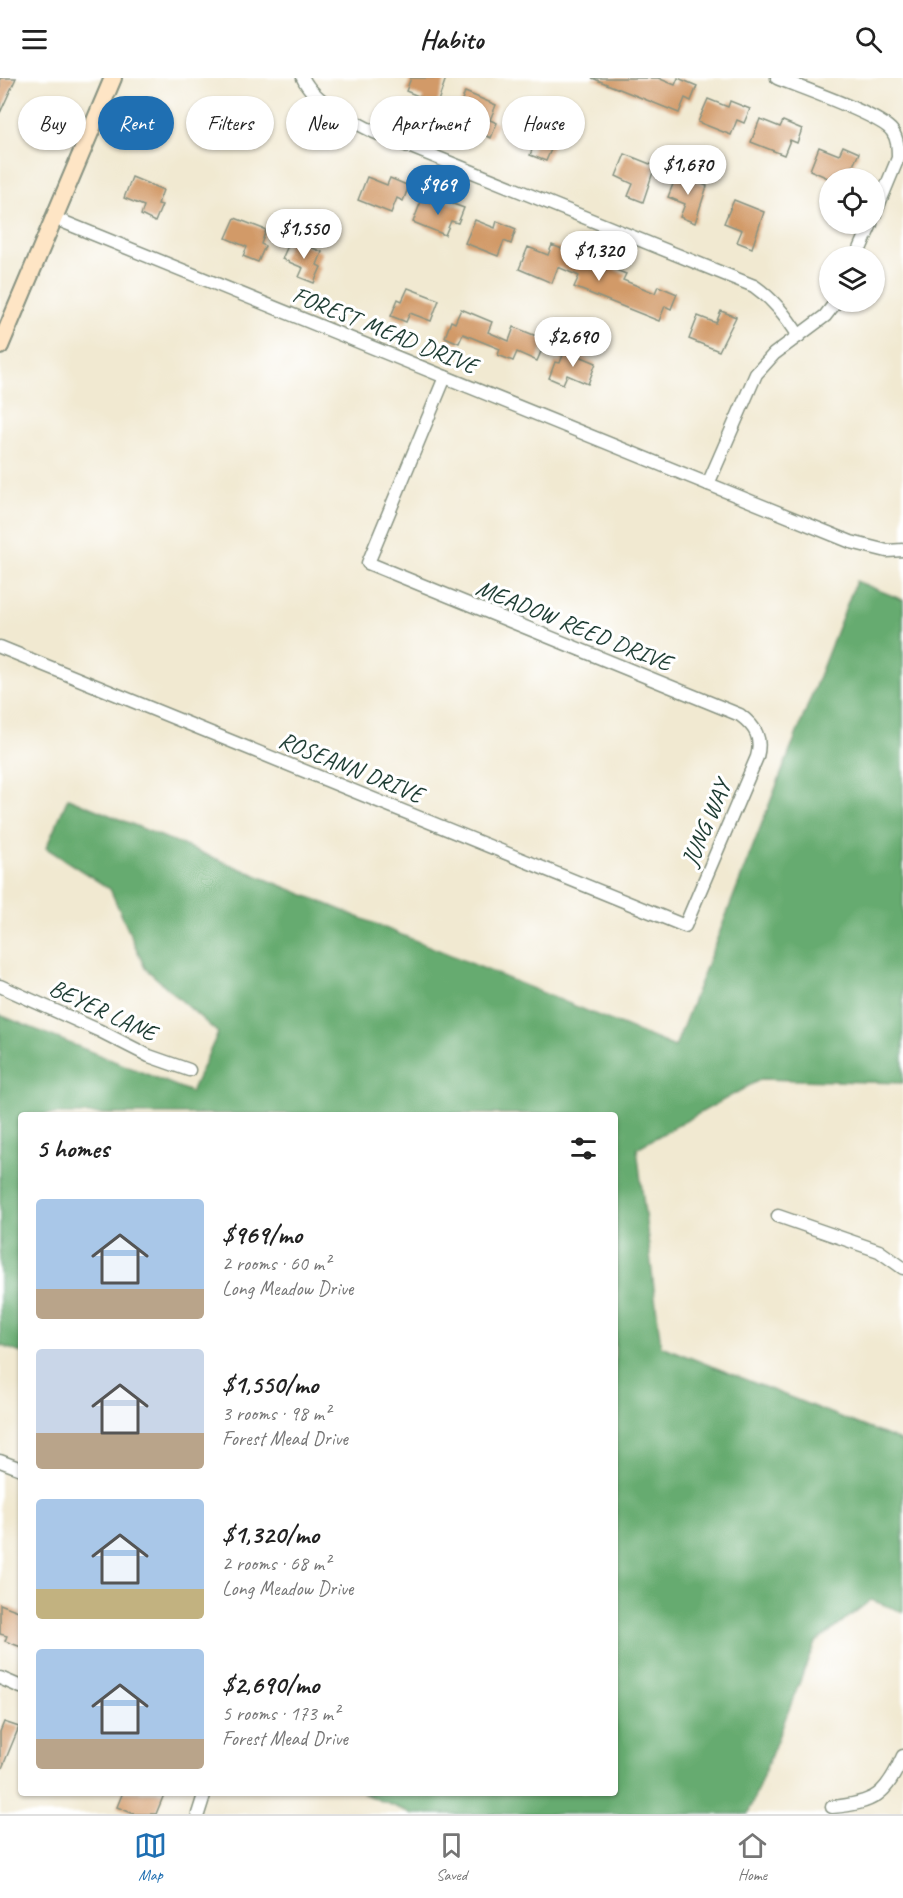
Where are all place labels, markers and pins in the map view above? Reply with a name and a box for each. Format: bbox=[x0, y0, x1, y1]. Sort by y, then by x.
pin: $1,670 bbox=[639, 145, 737, 196]
pin: $969 bbox=[402, 165, 474, 216]
pin: $1,550 bbox=[255, 209, 353, 260]
pin: $1,320 bbox=[550, 231, 648, 282]
pin: $2,690 bbox=[524, 317, 622, 368]

